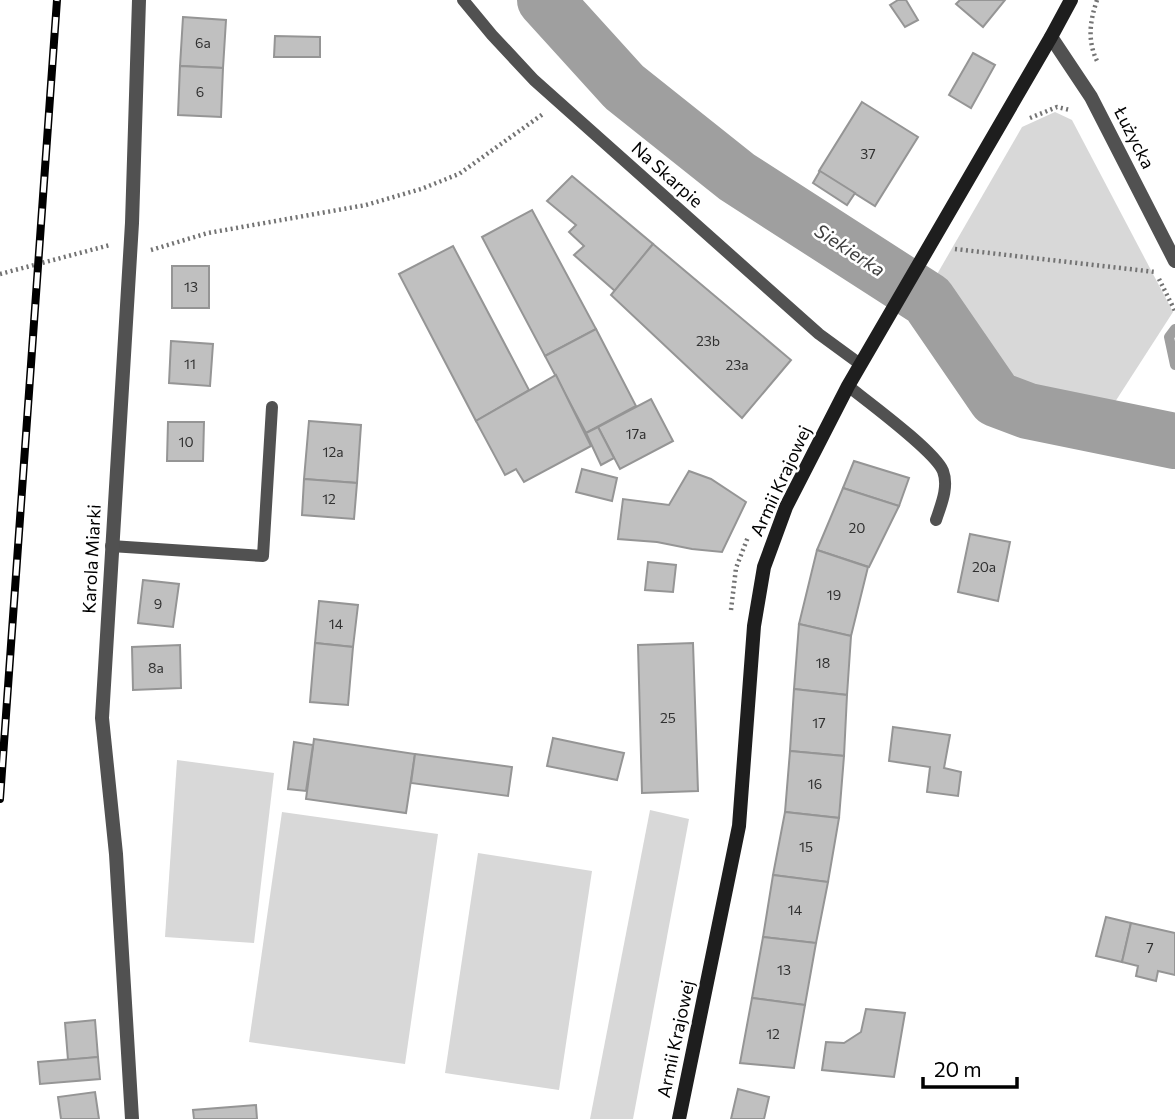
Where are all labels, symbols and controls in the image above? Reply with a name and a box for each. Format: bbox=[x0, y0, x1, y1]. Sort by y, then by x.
house number: 6a bbox=[195, 34, 211, 51]
house number: 6 bbox=[196, 83, 204, 100]
street label: Łużycka bbox=[1110, 102, 1160, 172]
street label: Na Skarpie bbox=[628, 137, 708, 212]
house number: 37 bbox=[860, 145, 876, 162]
water label: Siekierka bbox=[811, 218, 890, 281]
house number: 13 bbox=[184, 278, 198, 295]
house number: 23b bbox=[696, 332, 720, 349]
house number: 11 bbox=[184, 355, 196, 372]
house number: 23a bbox=[725, 356, 749, 373]
street label: Armii Krajowej bbox=[745, 422, 815, 539]
house number: 17a bbox=[626, 425, 646, 442]
house number: 10 bbox=[178, 433, 194, 450]
house number: 12a bbox=[322, 443, 344, 460]
house number: 12 bbox=[322, 490, 336, 507]
street label: Karola Miarki bbox=[77, 504, 105, 614]
house number: 20 bbox=[849, 519, 865, 536]
house number: 20a bbox=[972, 558, 996, 575]
house number: 19 bbox=[827, 586, 841, 603]
house number: 9 bbox=[154, 595, 162, 612]
house number: 14 bbox=[329, 615, 344, 632]
house number: 18 bbox=[816, 654, 830, 671]
house number: 8a bbox=[148, 659, 164, 676]
house number: 25 bbox=[660, 709, 676, 726]
house number: 17 bbox=[812, 714, 826, 731]
house number: 16 bbox=[808, 775, 822, 792]
house number: 15 bbox=[799, 838, 813, 855]
house number: 14 bbox=[788, 901, 803, 918]
house number: 7 bbox=[1146, 939, 1154, 956]
house number: 13 bbox=[777, 961, 791, 978]
street label: Armii Krajowej bbox=[652, 978, 698, 1100]
house number: 12 bbox=[766, 1025, 780, 1042]
scale bar bbox=[923, 1046, 1018, 1090]
text: 20 m bbox=[934, 1056, 982, 1081]

